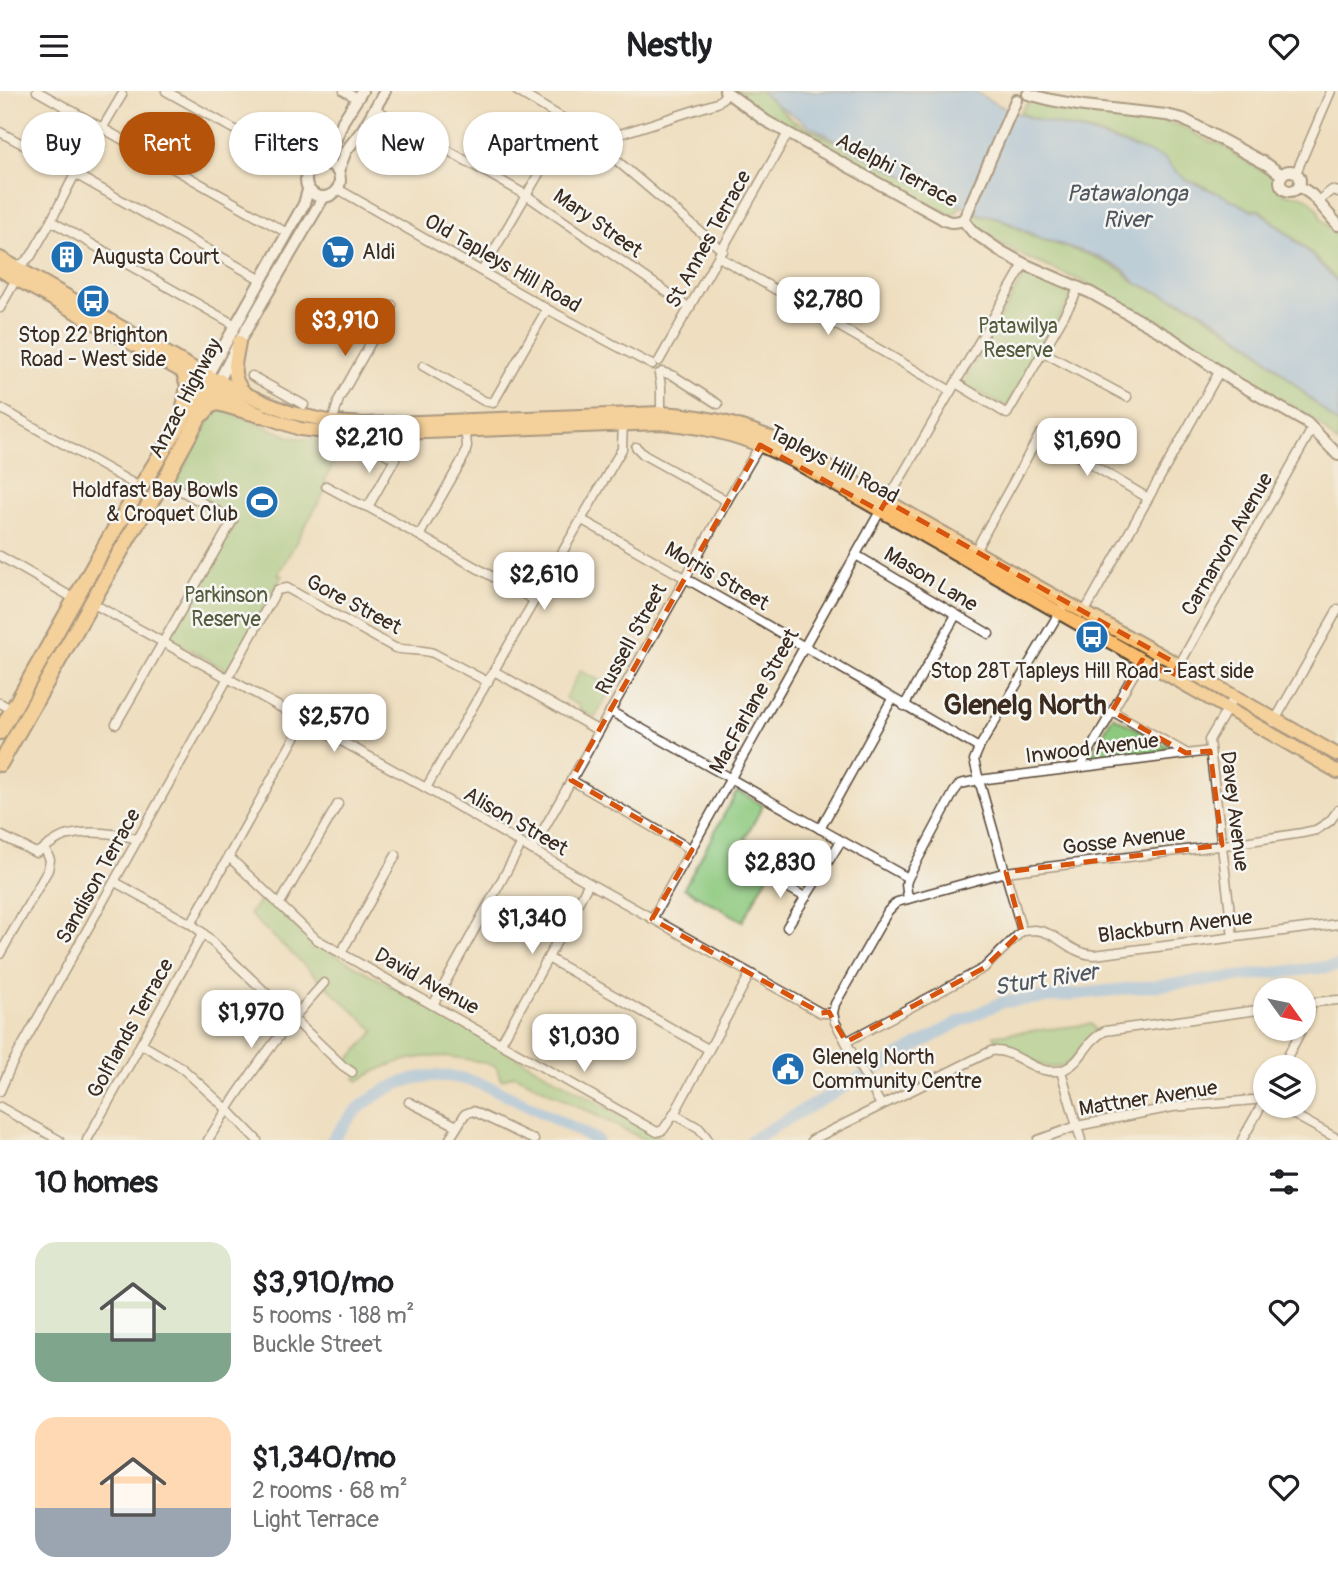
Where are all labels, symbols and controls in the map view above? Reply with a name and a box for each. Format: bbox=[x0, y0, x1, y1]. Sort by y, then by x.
text: Nestly bbox=[626, 26, 712, 66]
icon: menu bbox=[35, 27, 73, 65]
icon: heart bbox=[1265, 27, 1303, 65]
chip: Buy bbox=[21, 112, 105, 175]
chip: Rent bbox=[119, 112, 215, 175]
chip: Filters bbox=[229, 112, 342, 175]
chip: New bbox=[356, 112, 449, 175]
chip: Apartment bbox=[463, 112, 623, 175]
street label: Adelphi Terrace bbox=[831, 127, 963, 214]
street label: St Annes Terrace bbox=[659, 165, 758, 313]
water label: Patawalonga River bbox=[1067, 179, 1189, 234]
street label: Mary Street bbox=[548, 183, 648, 264]
street label: Old Tapleys Hill Road bbox=[420, 208, 586, 319]
supermarket icon: Aldi bbox=[319, 233, 357, 271]
building icon: Augusta Court bbox=[48, 238, 86, 276]
place label: Aldi bbox=[362, 239, 395, 266]
place label: Augusta Court bbox=[92, 244, 220, 271]
pin: $2,780 bbox=[771, 278, 885, 337]
bus stop icon: Stop 22 Brighton Road - West side bbox=[74, 282, 112, 320]
text: $2,780 bbox=[793, 285, 863, 314]
pin: $3,910 bbox=[288, 299, 402, 358]
text: $3,910 bbox=[311, 306, 379, 335]
park label: Patawilya Reserve bbox=[978, 313, 1058, 364]
place label: Stop 22 Brighton Road - West side bbox=[18, 322, 168, 373]
street label: Anzac Highway bbox=[143, 334, 228, 463]
pin: $2,210 bbox=[312, 415, 426, 475]
street label: Tapleys Hill Road bbox=[764, 419, 903, 510]
pin: $1,690 bbox=[1030, 419, 1144, 478]
text: $2,210 bbox=[335, 423, 403, 452]
text: $1,690 bbox=[1053, 426, 1121, 455]
street label: Carnarvon Avenue bbox=[1176, 467, 1280, 621]
place label: Holdfast Bay Bowls & Croquet Club bbox=[72, 477, 239, 528]
sports icon: Holdfast Bay Bowls & Croquet Club bbox=[243, 483, 281, 521]
street label: Morris Street bbox=[660, 536, 774, 617]
street label: Mason Lane bbox=[879, 541, 983, 618]
pin: $2,610 bbox=[487, 553, 601, 612]
text: $2,610 bbox=[509, 560, 579, 589]
street label: Gore Street bbox=[301, 568, 407, 641]
street label: Russell Street bbox=[590, 578, 673, 700]
park label: Parkinson Reserve bbox=[184, 582, 268, 633]
bus stop icon: Stop 28T Tapleys Hill Road - East side bbox=[1073, 618, 1111, 656]
street label: MacFarlane Street bbox=[703, 623, 806, 779]
place label: Stop 28T Tapleys Hill Road - East side bbox=[930, 658, 1255, 685]
district label: Glenelg North bbox=[943, 688, 1107, 723]
pin: $2,570 bbox=[277, 695, 391, 754]
text: $2,570 bbox=[298, 702, 370, 731]
street label: Inwood Avenue bbox=[1024, 727, 1161, 770]
street label: Davey Avenue bbox=[1214, 749, 1255, 873]
street label: Alison Street bbox=[459, 781, 573, 862]
street label: Sandison Terrace bbox=[50, 803, 147, 949]
street label: Gosse Avenue bbox=[1061, 819, 1188, 861]
pin: $2,830 bbox=[723, 841, 837, 900]
text: $2,830 bbox=[744, 848, 816, 877]
pin: $1,340 bbox=[475, 897, 589, 956]
text: $1,340 bbox=[497, 904, 567, 933]
street label: Blackburn Avenue bbox=[1096, 904, 1254, 949]
street label: David Avenue bbox=[370, 942, 484, 1022]
street label: Golflands Terrace bbox=[81, 953, 180, 1103]
water label: Sturt River bbox=[992, 957, 1103, 1002]
north arrow bbox=[1253, 978, 1316, 1041]
map controls bbox=[1253, 978, 1316, 1118]
pin: $1,970 bbox=[194, 991, 308, 1050]
text: $1,970 bbox=[217, 998, 285, 1027]
pin: $1,030 bbox=[527, 1014, 641, 1074]
text: $1,030 bbox=[548, 1022, 620, 1051]
place label: Glenelg North Community Centre bbox=[812, 1044, 982, 1095]
public building icon: Glenelg North Community Centre bbox=[769, 1050, 807, 1088]
button: layers bbox=[1253, 1055, 1316, 1118]
street label: Mattner Avenue bbox=[1077, 1074, 1220, 1123]
icon: filters bbox=[1265, 1163, 1303, 1201]
text: 10 homes bbox=[35, 1164, 158, 1201]
text: $3,910/mo bbox=[252, 1264, 394, 1301]
icon: home bbox=[91, 1270, 175, 1354]
icon: heart bbox=[1265, 1293, 1303, 1331]
text: 5 rooms · 188 m² bbox=[252, 1301, 414, 1330]
text: Buckle Street bbox=[252, 1330, 382, 1359]
text: $1,340/mo bbox=[252, 1439, 396, 1476]
icon: home bbox=[91, 1445, 175, 1529]
icon: heart bbox=[1265, 1468, 1303, 1506]
text: 2 rooms · 68 m² bbox=[252, 1476, 408, 1505]
text: Light Terrace bbox=[252, 1505, 379, 1534]

